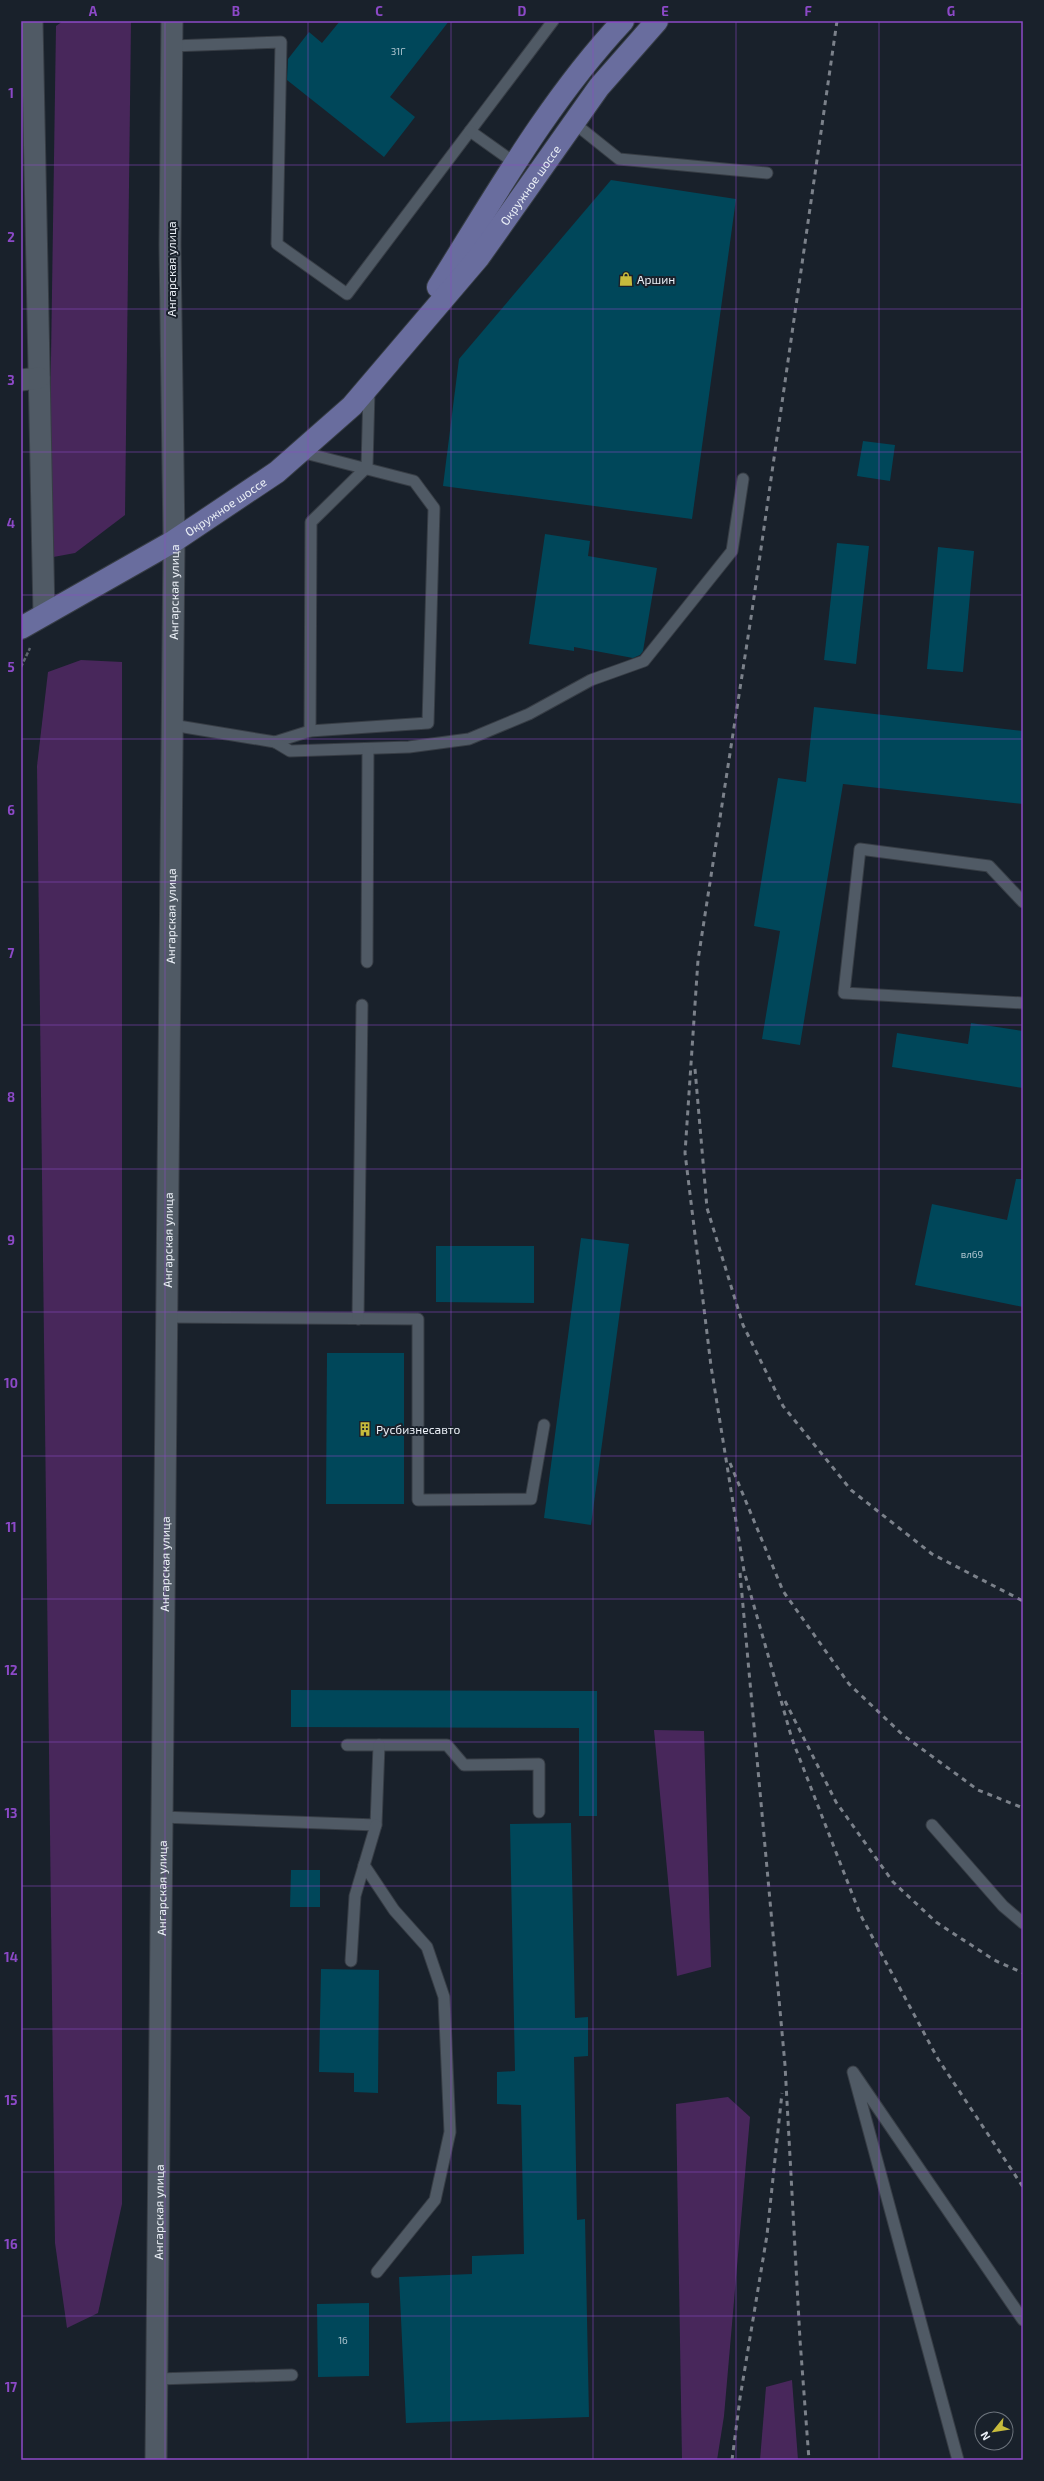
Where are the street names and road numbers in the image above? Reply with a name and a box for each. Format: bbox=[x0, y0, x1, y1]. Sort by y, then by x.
street label: Окружное шоссе bbox=[497, 142, 563, 228]
street label: Ангарская улица bbox=[164, 221, 179, 317]
street label: Окружное шоссе bbox=[182, 474, 269, 539]
street label: Ангарская улица bbox=[166, 544, 182, 640]
street label: Ангарская улица bbox=[163, 868, 179, 964]
street label: Ангарская улица bbox=[160, 1192, 176, 1288]
street label: Ангарская улица bbox=[157, 1516, 173, 1612]
street label: Ангарская улица bbox=[154, 1840, 170, 1936]
street label: Ангарская улица bbox=[151, 2164, 167, 2260]

